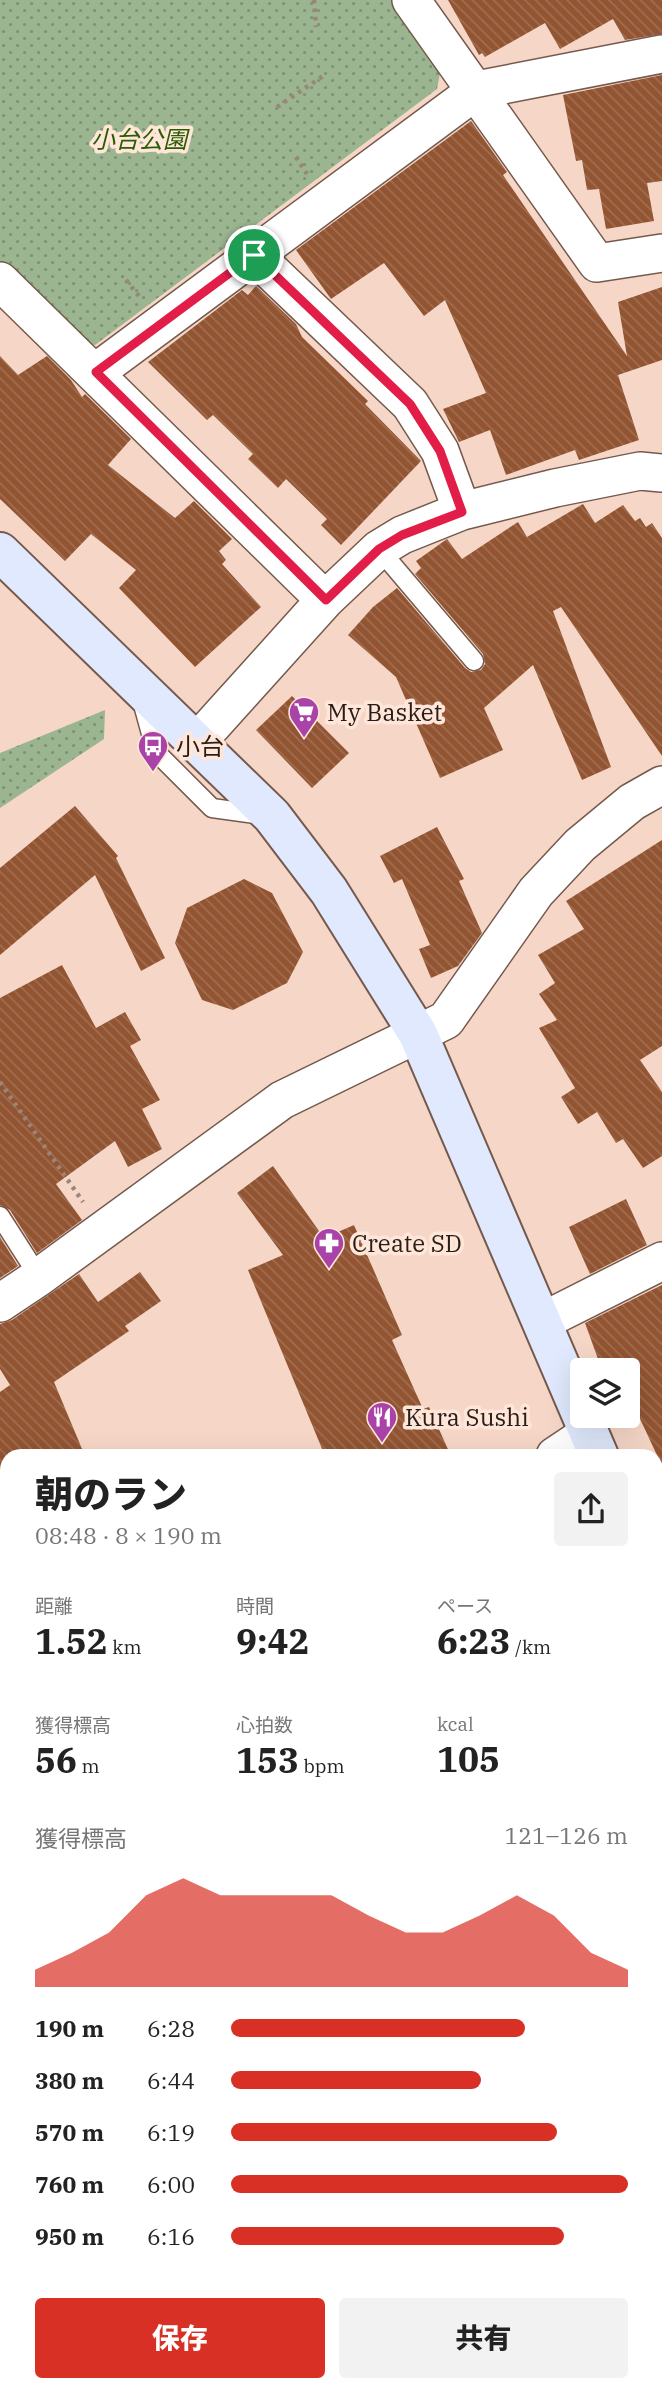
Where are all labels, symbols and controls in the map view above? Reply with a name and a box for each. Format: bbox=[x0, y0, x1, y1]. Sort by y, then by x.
park label: 小台公園 bbox=[91, 123, 190, 155]
pin bbox=[224, 225, 284, 285]
icon: arrive bbox=[235, 236, 273, 274]
supermarket icon: My Basket bbox=[287, 695, 321, 739]
place label: My Basket bbox=[327, 696, 442, 728]
bus stop icon: 小台 bbox=[136, 729, 170, 773]
place label: 小台 bbox=[176, 730, 224, 762]
pharmacy icon: Create SD bbox=[312, 1226, 346, 1270]
place label: Create SD bbox=[352, 1227, 462, 1259]
map controls bbox=[570, 1358, 640, 1428]
button: layers bbox=[570, 1358, 640, 1428]
restaurant icon: Kura Sushi bbox=[365, 1400, 399, 1444]
place label: Kura Sushi bbox=[405, 1401, 529, 1433]
text: 朝のラン bbox=[35, 1469, 187, 1518]
button: share bbox=[554, 1472, 628, 1546]
text: 08:48 · 8 × 190 m bbox=[35, 1520, 222, 1550]
text: 距離 bbox=[35, 1594, 73, 1618]
text: 時間 bbox=[236, 1594, 274, 1618]
text: ペース bbox=[437, 1594, 493, 1618]
text: 1.52 bbox=[35, 1618, 108, 1664]
text: 9:42 bbox=[236, 1618, 310, 1664]
text: 6:23 bbox=[437, 1618, 511, 1664]
text: km bbox=[108, 1635, 142, 1659]
text: /km bbox=[511, 1635, 551, 1659]
text: kcal bbox=[437, 1712, 474, 1736]
text: 獲得標高 bbox=[35, 1713, 111, 1737]
text: 心拍数 bbox=[236, 1713, 293, 1737]
text: 105 bbox=[437, 1736, 500, 1782]
text: 56 bbox=[35, 1737, 77, 1783]
text: 153 bbox=[236, 1737, 299, 1783]
text: m bbox=[77, 1754, 100, 1778]
text: bpm bbox=[299, 1754, 345, 1778]
text: 121–126 m bbox=[504, 1820, 628, 1850]
text: 獲得標高 bbox=[35, 1823, 127, 1853]
text: 190 m bbox=[35, 2013, 104, 2043]
text: 6:28 bbox=[147, 2013, 195, 2043]
text: 380 m bbox=[35, 2065, 104, 2095]
text: 6:44 bbox=[147, 2065, 195, 2095]
text: 570 m bbox=[35, 2117, 104, 2147]
text: 6:19 bbox=[147, 2117, 195, 2147]
text: 760 m bbox=[35, 2169, 104, 2199]
text: 6:00 bbox=[147, 2169, 195, 2199]
text: 950 m bbox=[35, 2221, 104, 2251]
text: 6:16 bbox=[147, 2221, 195, 2251]
button: 保存 bbox=[35, 2298, 325, 2378]
button: 共有 bbox=[339, 2298, 628, 2378]

